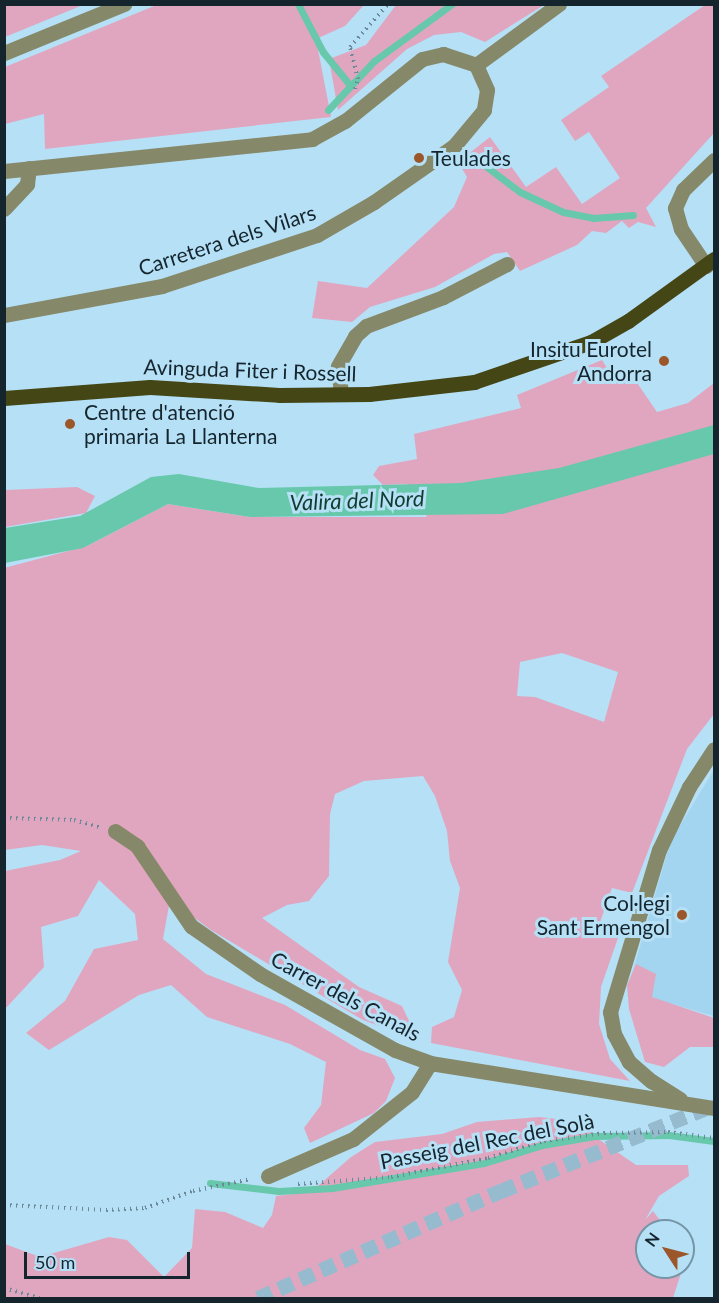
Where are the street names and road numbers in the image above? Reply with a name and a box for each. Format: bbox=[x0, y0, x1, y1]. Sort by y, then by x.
street label: Carretera dels Vilars bbox=[135, 199, 319, 281]
street label: Avinguda Fiter i Rossell bbox=[143, 354, 357, 386]
street label: Carrer dels Canals bbox=[267, 946, 425, 1046]
street label: Passeig del Rec del Solà bbox=[378, 1108, 596, 1174]

